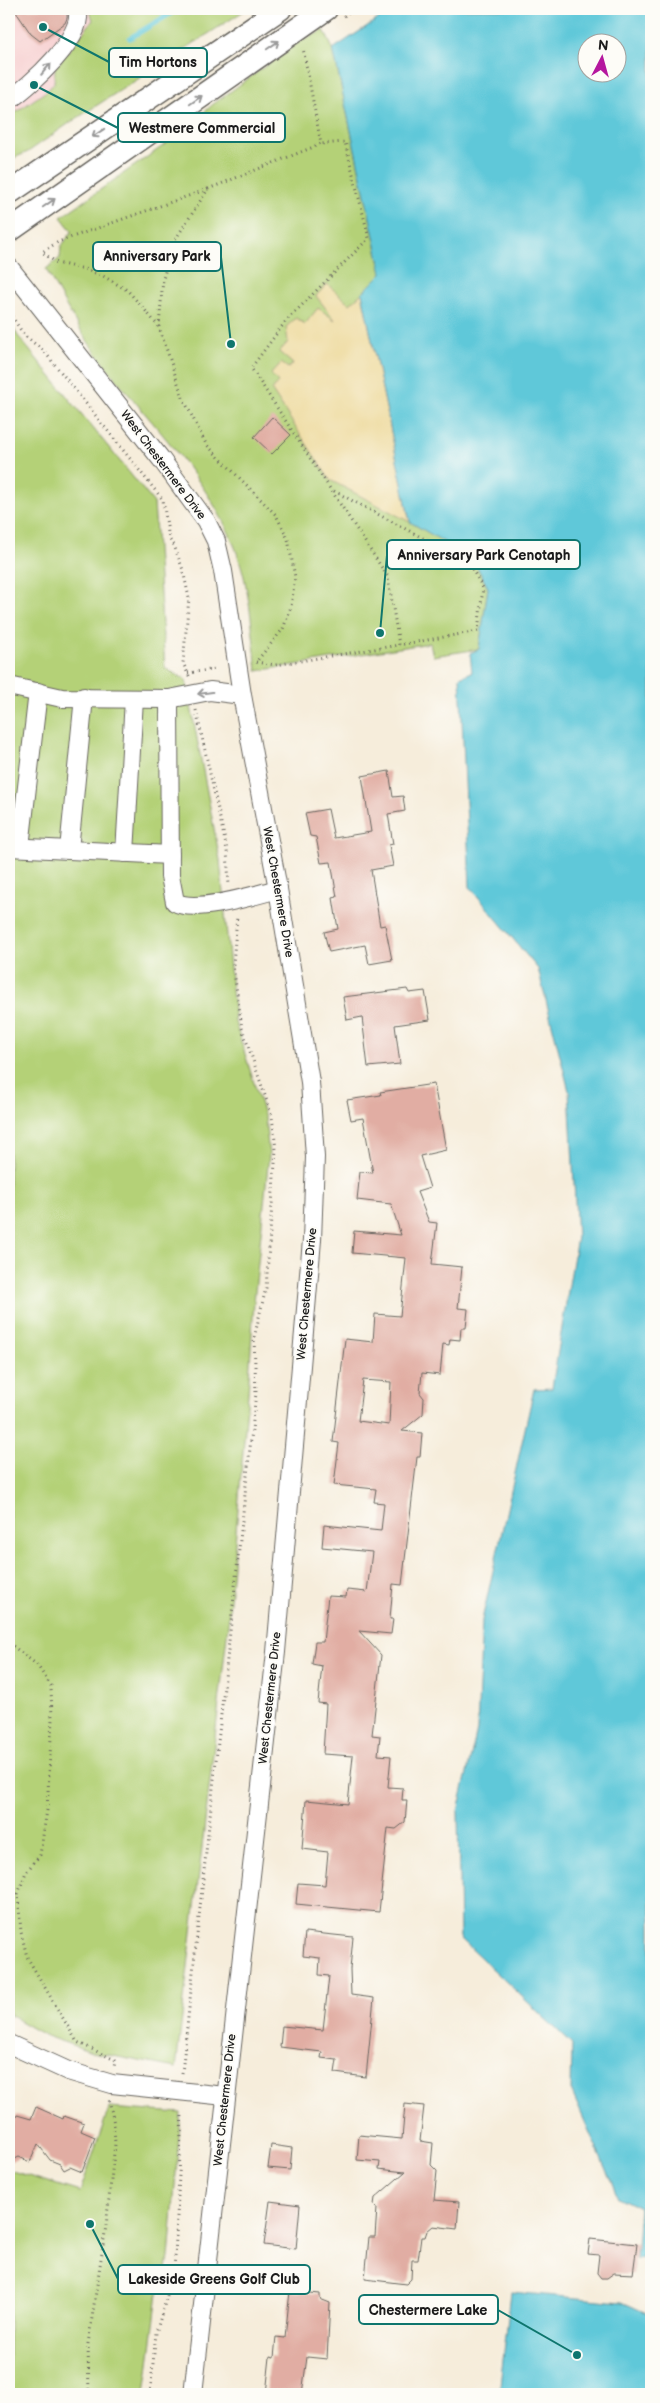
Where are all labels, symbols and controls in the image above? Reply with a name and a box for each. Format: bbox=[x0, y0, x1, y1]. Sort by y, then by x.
north arrow bbox=[578, 32, 628, 82]
text: N bbox=[597, 37, 609, 55]
one-way arrow bbox=[266, 40, 280, 50]
callout: Tim Hortons bbox=[109, 48, 207, 77]
text: Tim Hortons bbox=[119, 54, 197, 71]
one-way arrow bbox=[40, 63, 51, 76]
one-way arrow bbox=[189, 95, 203, 105]
callout: Westmere Commercial bbox=[118, 113, 285, 142]
text: Westmere Commercial bbox=[129, 120, 275, 137]
one-way arrow bbox=[91, 128, 105, 138]
one-way arrow bbox=[42, 198, 56, 208]
callout: Anniversary Park bbox=[93, 242, 221, 271]
text: Anniversary Park bbox=[102, 248, 211, 265]
street label: West Chestermere Drive bbox=[117, 407, 209, 523]
callout: Anniversary Park Cenotaph bbox=[387, 540, 580, 569]
text: Anniversary Park Cenotaph bbox=[397, 547, 570, 564]
one-way arrow bbox=[198, 688, 214, 698]
street label: West Chestermere Drive bbox=[259, 825, 297, 959]
street label: West Chestermere Drive bbox=[294, 1227, 320, 1361]
street label: West Chestermere Drive bbox=[256, 1631, 284, 1765]
street label: West Chestermere Drive bbox=[211, 2033, 239, 2167]
callout: Lakeside Greens Golf Club bbox=[118, 2265, 310, 2294]
text: Lakeside Greens Golf Club bbox=[128, 2271, 300, 2288]
callout: Chestermere Lake bbox=[359, 2295, 498, 2324]
text: Chestermere Lake bbox=[369, 2302, 487, 2319]

